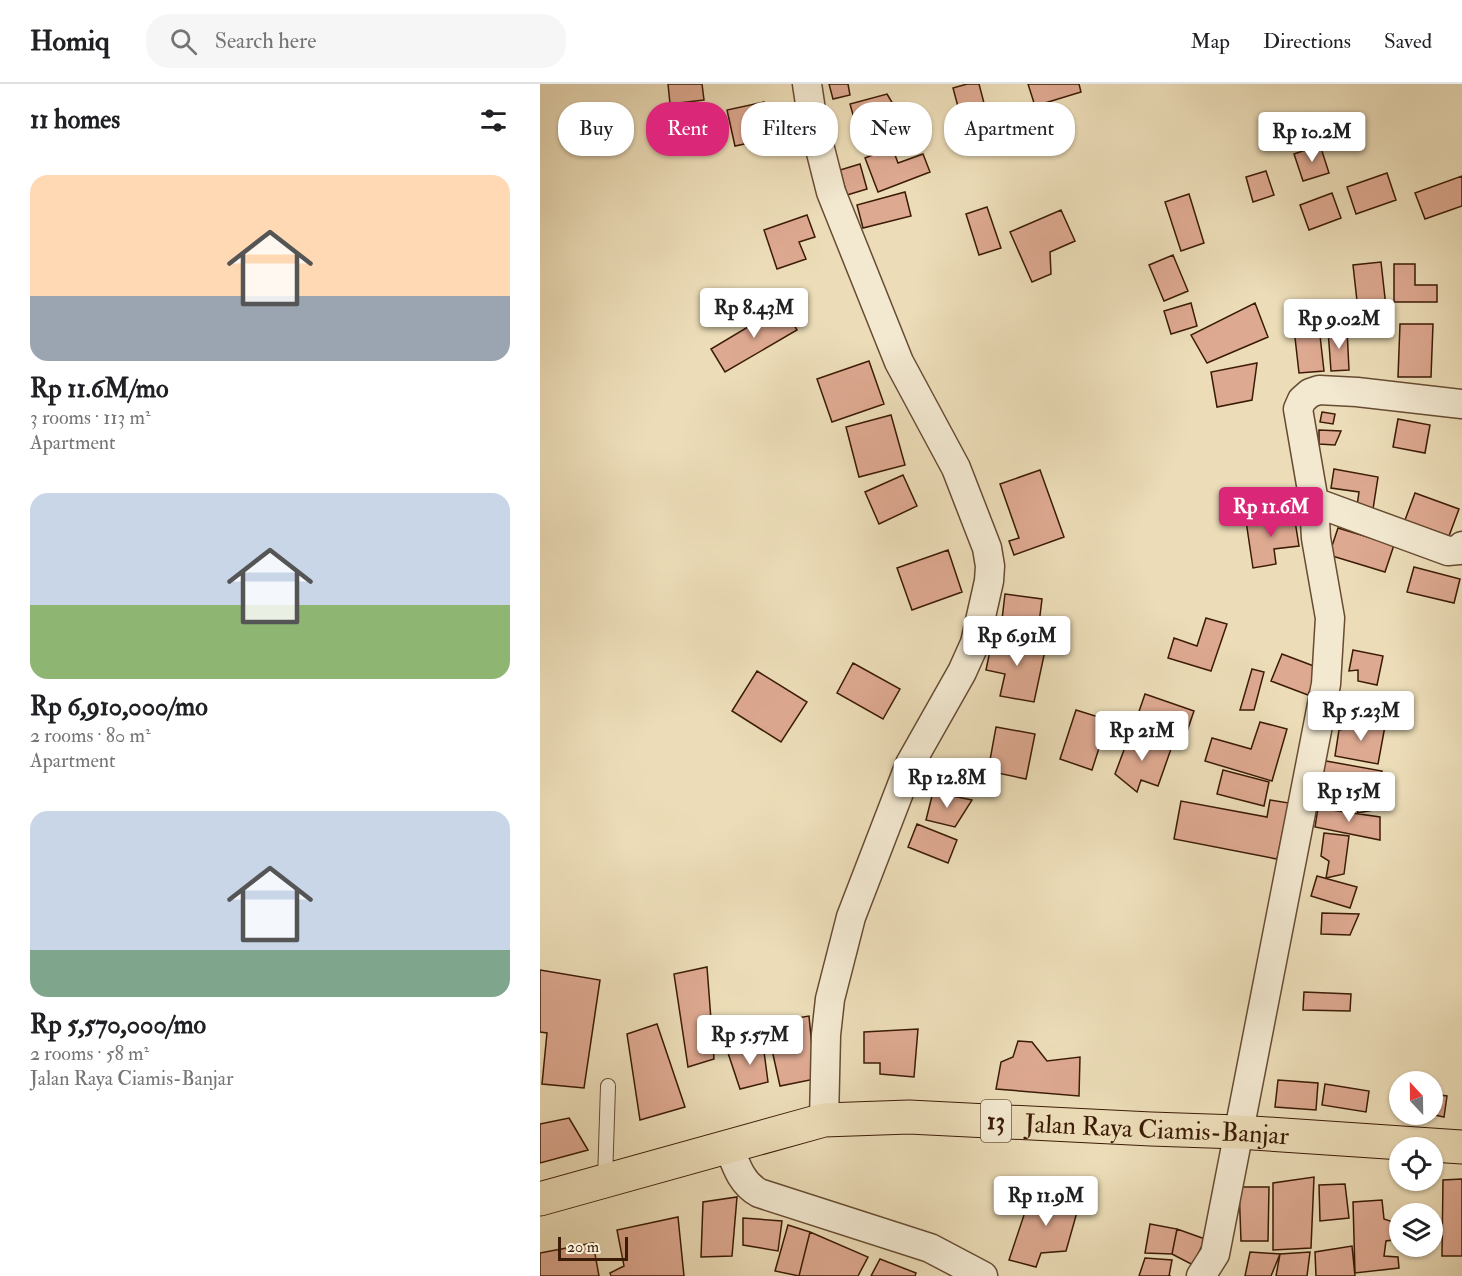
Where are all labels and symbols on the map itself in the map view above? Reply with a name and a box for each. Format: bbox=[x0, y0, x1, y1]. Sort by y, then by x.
pin: Rp 10.2M bbox=[1250, 112, 1374, 163]
pin: Rp 8.43M bbox=[692, 288, 816, 339]
pin: Rp 9.02M bbox=[1277, 299, 1401, 350]
pin: Rp 11.6M bbox=[1209, 487, 1333, 538]
pin: Rp 6.91M bbox=[955, 616, 1079, 667]
pin: Rp 5.23M bbox=[1299, 691, 1423, 742]
pin: Rp 21M bbox=[1093, 711, 1191, 762]
pin: Rp 12.8M bbox=[885, 758, 1009, 809]
pin: Rp 15M bbox=[1300, 772, 1398, 823]
pin: Rp 5.57M bbox=[688, 1015, 812, 1066]
north arrow bbox=[1389, 1071, 1443, 1125]
road number: 13 bbox=[981, 1100, 1011, 1142]
street label: Jalan Raya Ciamis-Banjar bbox=[1023, 1108, 1290, 1152]
pin: Rp 11.9M bbox=[984, 1176, 1108, 1227]
scale bar bbox=[558, 1234, 628, 1262]

